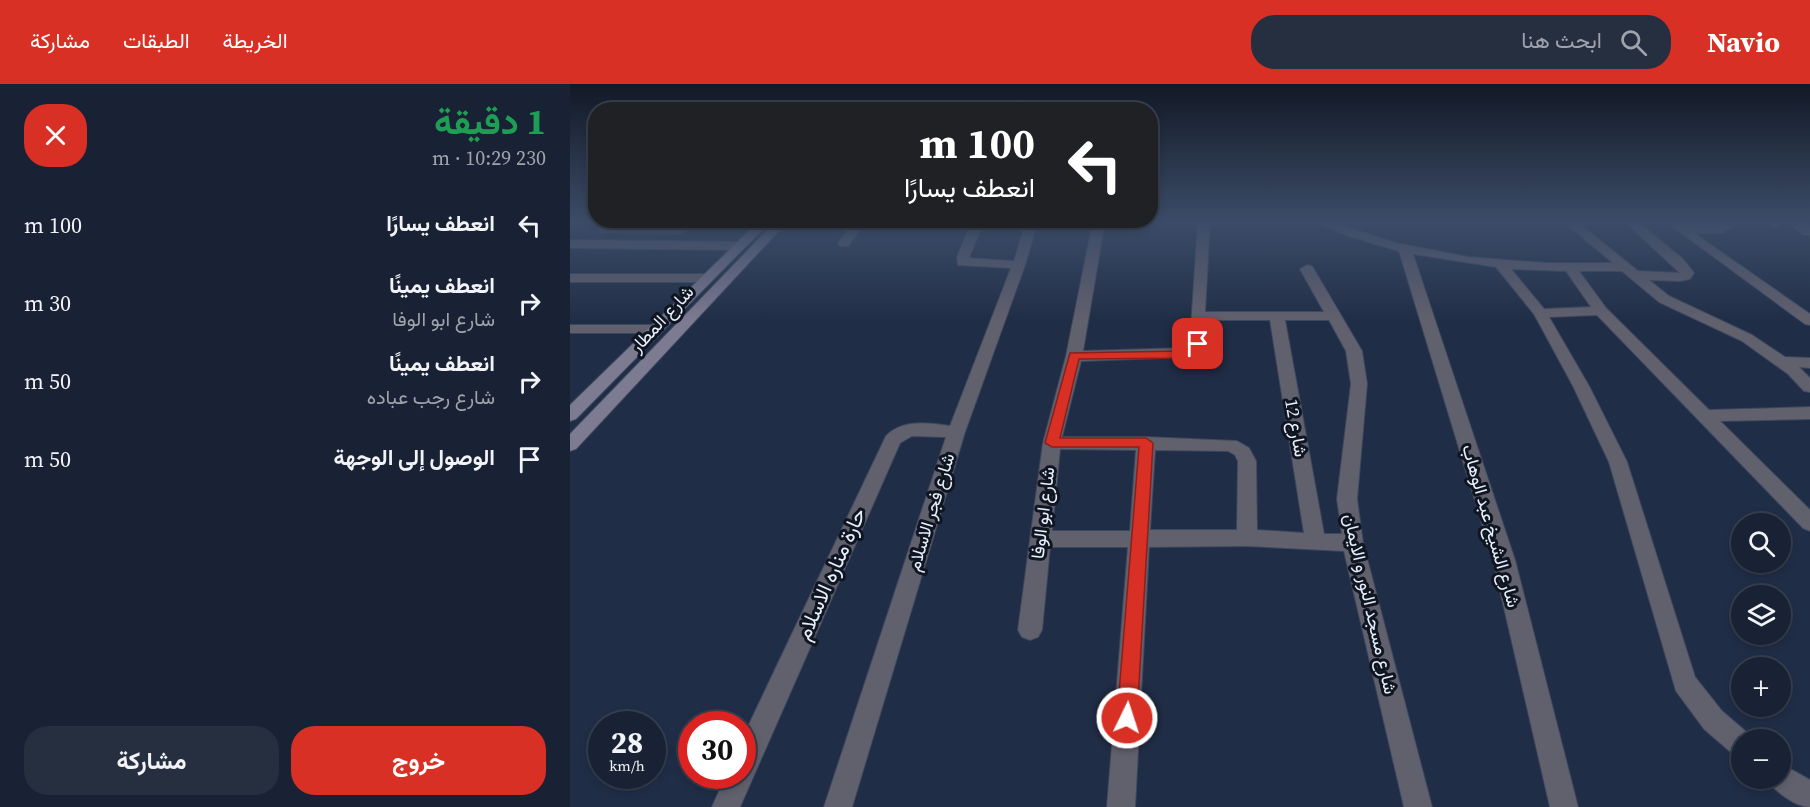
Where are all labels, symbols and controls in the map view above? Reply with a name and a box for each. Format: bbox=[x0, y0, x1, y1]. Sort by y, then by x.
search box bbox=[1251, 15, 1671, 69]
text: Navio bbox=[1707, 23, 1780, 61]
text: ابحث هنا bbox=[1521, 25, 1602, 55]
text: مشاركة bbox=[30, 26, 90, 55]
text: الطبقات bbox=[123, 26, 190, 55]
text: الخريطة bbox=[223, 26, 288, 55]
icon: search bbox=[1617, 26, 1650, 59]
text: 1 دقيقة bbox=[434, 97, 546, 146]
button: close bbox=[24, 104, 87, 167]
text: 100 m bbox=[920, 114, 1035, 172]
icon: left bbox=[1056, 126, 1134, 204]
text: 230 m · 10:29 bbox=[432, 144, 546, 172]
text: انعطف يسارًا bbox=[904, 169, 1035, 206]
text: انعطف يسارًا bbox=[386, 208, 495, 238]
icon: left bbox=[513, 209, 546, 242]
text: 100 m bbox=[24, 210, 82, 240]
text: انعطف يمينًا bbox=[389, 270, 495, 300]
street label: شارع المطار bbox=[623, 280, 699, 358]
icon: right bbox=[513, 287, 546, 320]
text: 30 m bbox=[24, 288, 71, 318]
text: شارع ابو الوفا bbox=[392, 305, 495, 333]
pin bbox=[1172, 318, 1223, 369]
icon: arrive bbox=[1181, 327, 1214, 360]
text: انعطف يمينًا bbox=[389, 348, 495, 378]
icon: right bbox=[513, 365, 546, 398]
text: 50 m bbox=[24, 366, 71, 396]
text: شارع رجب عباده bbox=[367, 383, 495, 411]
street label: شارع 12 bbox=[1279, 397, 1314, 459]
street label: شارع الشيخ عبد الوهاب bbox=[1456, 441, 1527, 610]
text: الوصول إلى الوجهة bbox=[333, 442, 495, 472]
icon: arrive bbox=[513, 443, 546, 476]
text: 50 m bbox=[24, 444, 71, 474]
street label: شارع فجر الاسلام bbox=[901, 450, 960, 574]
street label: شارع ابو الوفا bbox=[1024, 466, 1061, 560]
street label: حارة مناره الاسلام bbox=[788, 503, 873, 645]
street label: شارع مسجد النور و الايمان bbox=[1338, 511, 1403, 697]
map controls bbox=[1731, 513, 1791, 789]
button: search bbox=[1731, 513, 1791, 573]
button: layers bbox=[1731, 585, 1791, 645]
button: + bbox=[1731, 657, 1791, 717]
position arrow bbox=[1095, 686, 1159, 750]
speed limit sign: 30 bbox=[678, 711, 756, 789]
text: 28 bbox=[611, 722, 643, 763]
button: مشاركة bbox=[24, 726, 279, 795]
button: خروج bbox=[291, 726, 546, 795]
button: − bbox=[1731, 729, 1791, 789]
text: km/h bbox=[609, 755, 645, 776]

